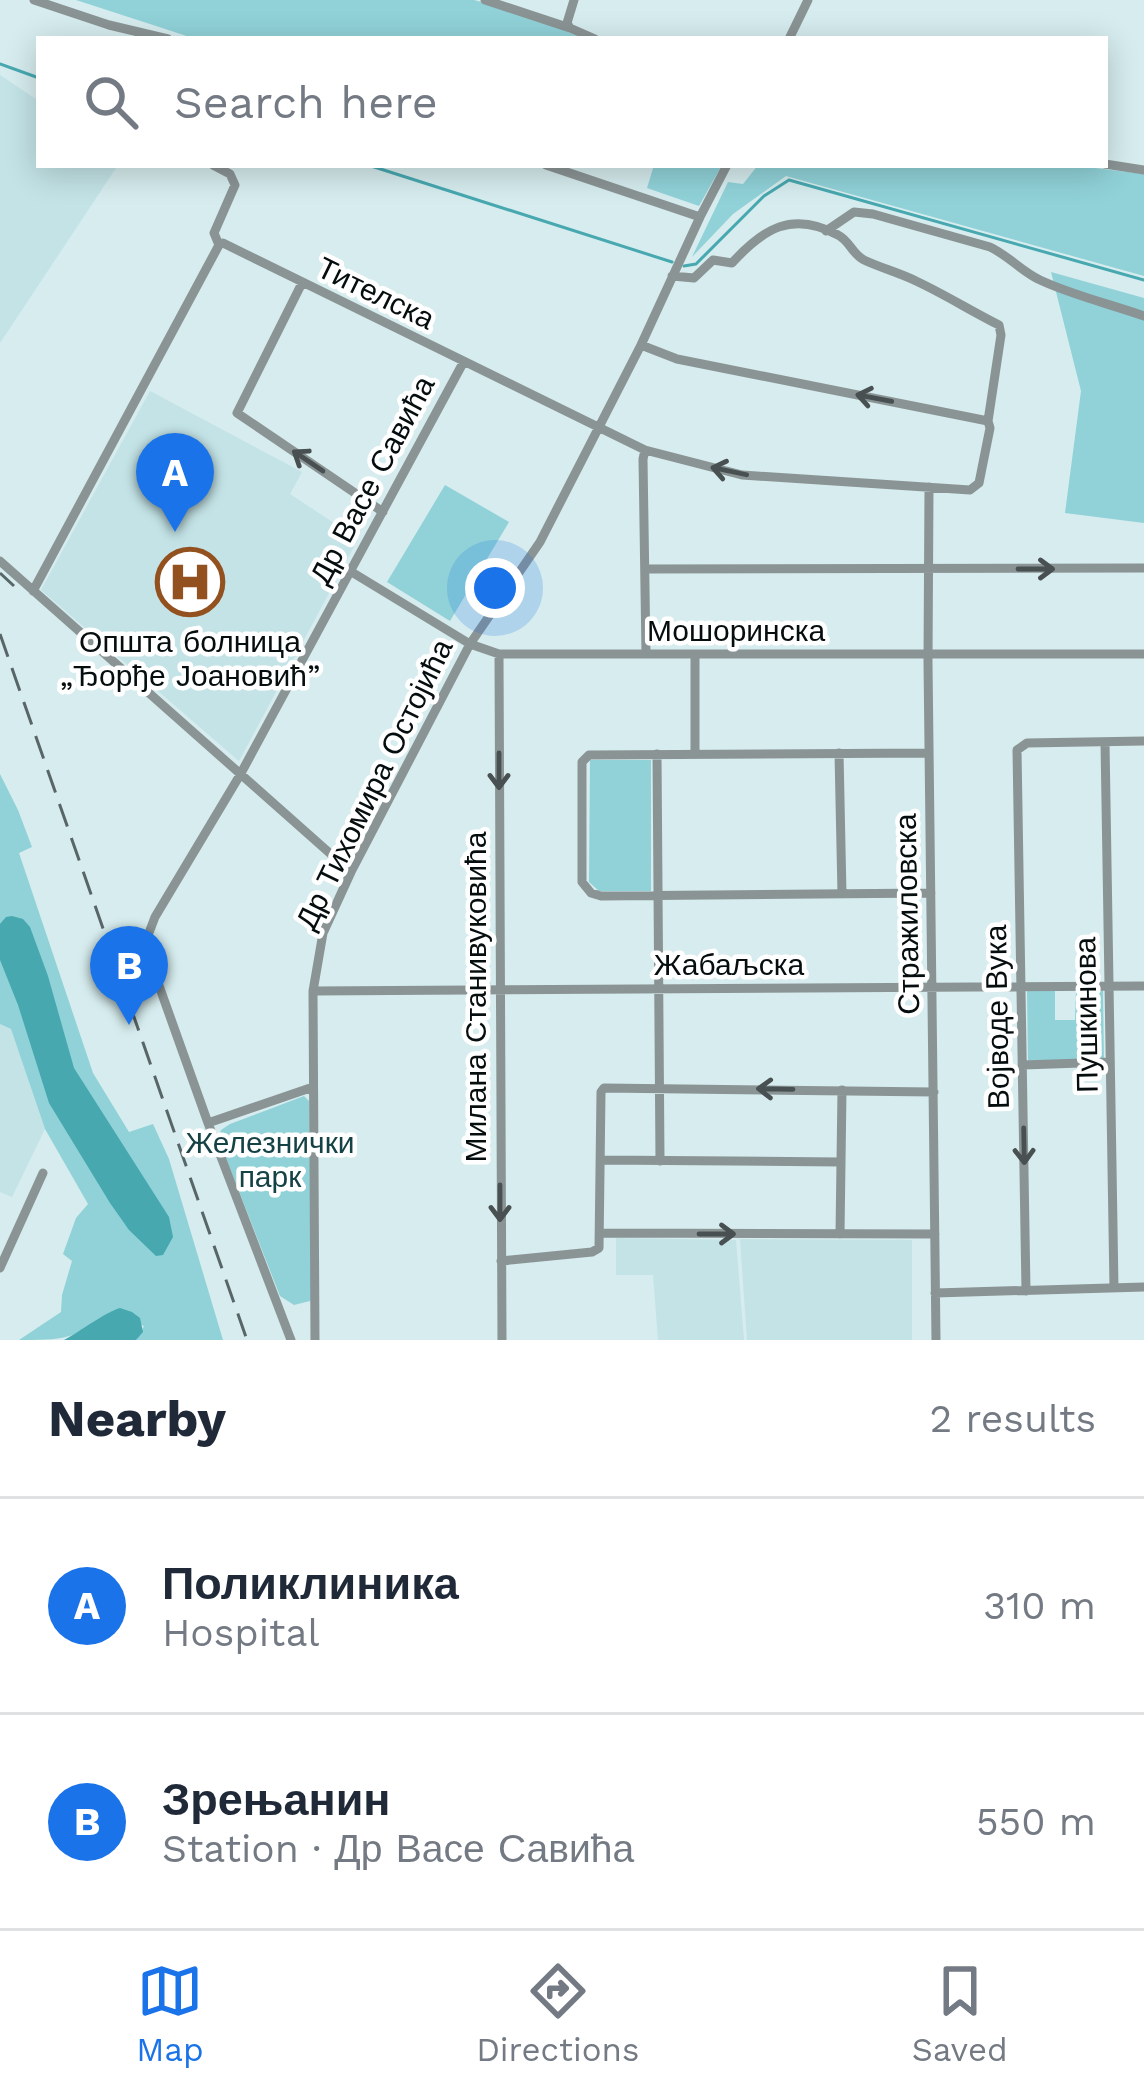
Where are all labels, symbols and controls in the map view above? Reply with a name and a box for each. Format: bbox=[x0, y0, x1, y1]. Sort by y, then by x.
search box bbox=[36, 36, 1108, 168]
icon: search bbox=[78, 69, 144, 135]
text: Search here bbox=[174, 76, 438, 129]
street label: Тителска bbox=[312, 250, 440, 336]
street label: Др Васе Савића bbox=[302, 370, 442, 590]
one-way arrow bbox=[855, 386, 894, 408]
pin: A bbox=[136, 433, 214, 532]
one-way arrow bbox=[291, 449, 325, 474]
one-way arrow bbox=[710, 459, 748, 482]
hospital icon: Општа болница „Ђорђе Јоановић” bbox=[155, 547, 225, 617]
your location bbox=[465, 558, 525, 618]
one-way arrow bbox=[1016, 558, 1055, 580]
street label: Мошоринска bbox=[647, 613, 825, 648]
place label: Општа болница „Ђорђе Јоановић” bbox=[60, 624, 320, 693]
street label: Др Тихомира Остојића bbox=[288, 633, 460, 935]
one-way arrow bbox=[488, 751, 510, 790]
street label: Стражиловска bbox=[888, 813, 926, 1015]
street label: Милана Станивуковића bbox=[458, 831, 493, 1163]
street label: Војводе Вука bbox=[978, 924, 1016, 1110]
pin: B bbox=[90, 926, 168, 1025]
street label: Пушкинова bbox=[1067, 936, 1105, 1093]
street label: Жабаљска bbox=[654, 947, 805, 982]
one-way arrow bbox=[756, 1078, 795, 1101]
park label: Железнички парк bbox=[185, 1125, 355, 1194]
one-way arrow bbox=[1012, 1126, 1035, 1165]
one-way arrow bbox=[489, 1183, 511, 1222]
one-way arrow bbox=[697, 1223, 736, 1245]
text: Nearby bbox=[48, 1389, 226, 1448]
text: 2 results bbox=[930, 1396, 1096, 1441]
text: Поликлиника bbox=[162, 1557, 459, 1610]
text: A bbox=[74, 1583, 100, 1628]
text: 310 m bbox=[983, 1583, 1096, 1628]
text: Hospital bbox=[162, 1610, 319, 1655]
text: Зрењанин bbox=[162, 1773, 391, 1826]
text: B bbox=[74, 1799, 100, 1844]
text: 550 m bbox=[976, 1799, 1096, 1844]
text: Station · Др Васе Савића bbox=[162, 1826, 634, 1871]
tab: Map bbox=[136, 1958, 204, 2069]
tab: Directions bbox=[476, 1958, 639, 2069]
tab: Saved bbox=[912, 1958, 1008, 2069]

